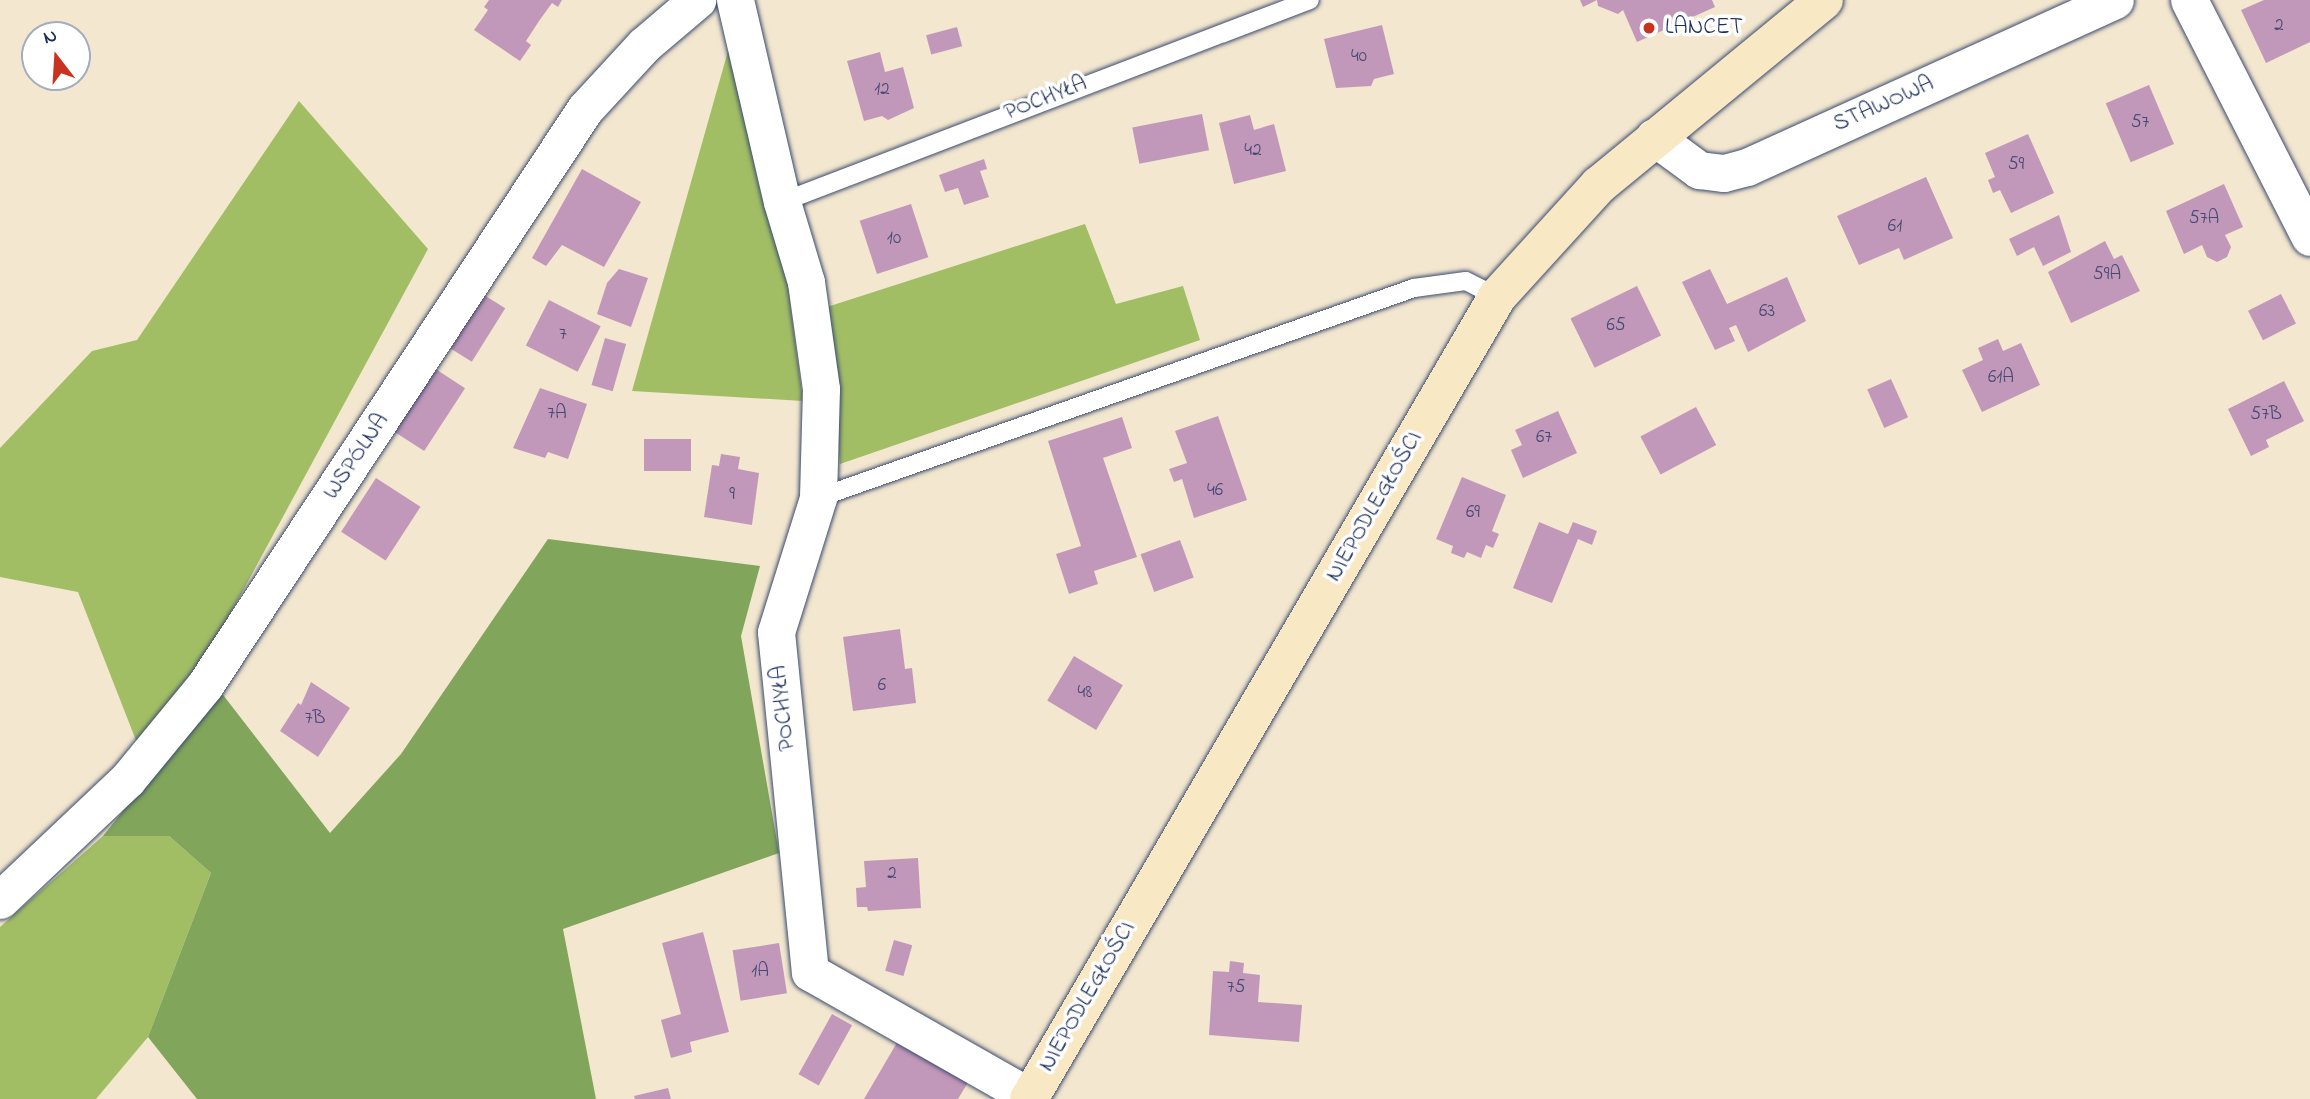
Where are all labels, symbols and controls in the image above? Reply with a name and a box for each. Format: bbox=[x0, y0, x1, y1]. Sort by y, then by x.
place label: LANCET bbox=[1665, 14, 1743, 42]
house number: 2 bbox=[2274, 15, 2284, 37]
marker: LANCET bbox=[1639, 18, 1659, 38]
north arrow bbox=[21, 21, 91, 91]
text: N bbox=[40, 23, 60, 52]
house number: 40 bbox=[1351, 46, 1367, 68]
street label: POCHYŁA bbox=[1001, 71, 1091, 127]
street label: STAWOWA bbox=[1829, 71, 1939, 139]
house number: 12 bbox=[874, 79, 890, 101]
house number: 57 bbox=[2131, 112, 2149, 134]
house number: 42 bbox=[1244, 140, 1262, 162]
house number: 59 bbox=[2008, 154, 2024, 176]
house number: 57A bbox=[2189, 208, 2219, 230]
house number: 61 bbox=[1888, 216, 1902, 238]
house number: 10 bbox=[887, 228, 901, 250]
house number: 59A bbox=[2093, 264, 2121, 286]
house number: 63 bbox=[1759, 301, 1775, 323]
house number: 65 bbox=[1606, 315, 1626, 337]
house number: 7 bbox=[559, 324, 567, 346]
house number: 61A bbox=[1988, 367, 2014, 389]
house number: 7A bbox=[547, 403, 567, 425]
house number: 57B bbox=[2250, 404, 2282, 426]
street label: WSPÓLNA bbox=[318, 409, 396, 505]
street label: NIEPODLEGŁOŚCI bbox=[1321, 427, 1429, 587]
house number: 67 bbox=[1536, 427, 1552, 449]
house number: 46 bbox=[1207, 480, 1223, 502]
house number: 9 bbox=[729, 484, 735, 506]
house number: 69 bbox=[1466, 502, 1480, 524]
street label: POCHYŁA bbox=[766, 664, 802, 752]
house number: 6 bbox=[878, 675, 886, 697]
house number: 48 bbox=[1078, 682, 1092, 704]
house number: 7B bbox=[305, 708, 325, 730]
house number: 2 bbox=[887, 863, 897, 885]
street label: NIEPODLEGŁOŚCI bbox=[1034, 917, 1142, 1077]
house number: 1A bbox=[751, 961, 769, 983]
house number: 75 bbox=[1227, 977, 1245, 999]

